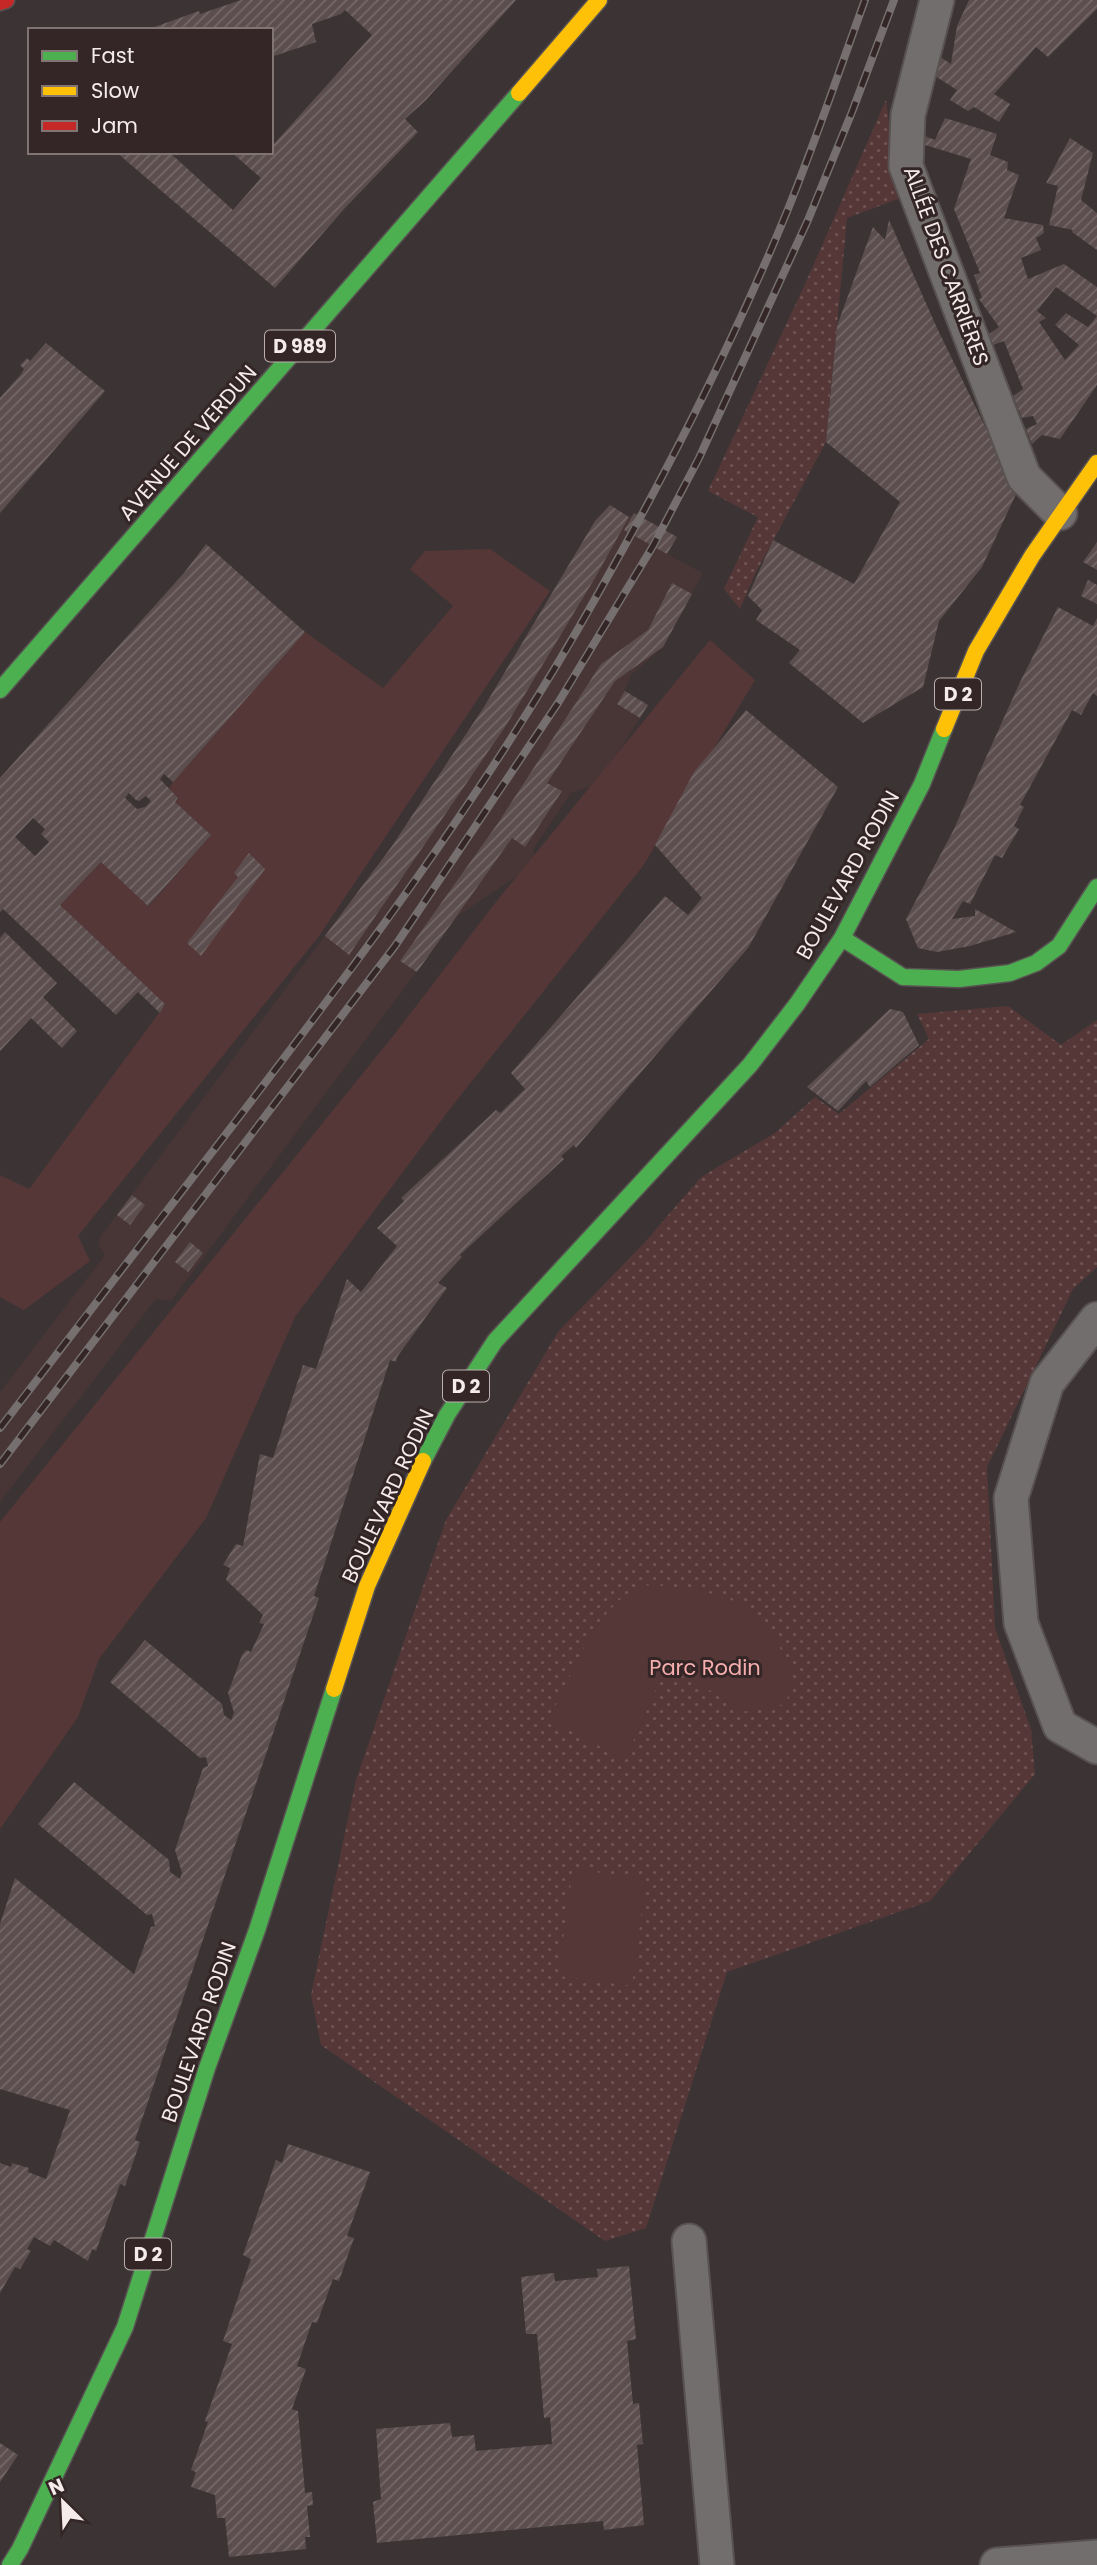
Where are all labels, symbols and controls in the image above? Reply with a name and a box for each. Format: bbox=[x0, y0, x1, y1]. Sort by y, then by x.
legend bbox=[28, 28, 273, 154]
text: Fast bbox=[91, 41, 134, 70]
text: Slow bbox=[91, 76, 139, 105]
text: Jam bbox=[91, 111, 138, 140]
street label: ALLÉE DES CARRIÈRES bbox=[897, 162, 996, 370]
road number: D 989 bbox=[265, 330, 335, 362]
street label: AVENUE DE VERDUN bbox=[112, 359, 263, 527]
road number: D 2 bbox=[935, 678, 981, 709]
street label: BOULEVARD RODIN bbox=[789, 785, 906, 964]
road number: D 2 bbox=[443, 1370, 489, 1402]
street label: BOULEVARD RODIN bbox=[334, 1404, 441, 1588]
park label: Parc Rodin bbox=[649, 1653, 761, 1682]
street label: BOULEVARD RODIN bbox=[154, 1938, 243, 2126]
road number: D 2 bbox=[125, 2238, 171, 2270]
north arrow bbox=[28, 2467, 98, 2537]
text: N bbox=[44, 2472, 68, 2502]

